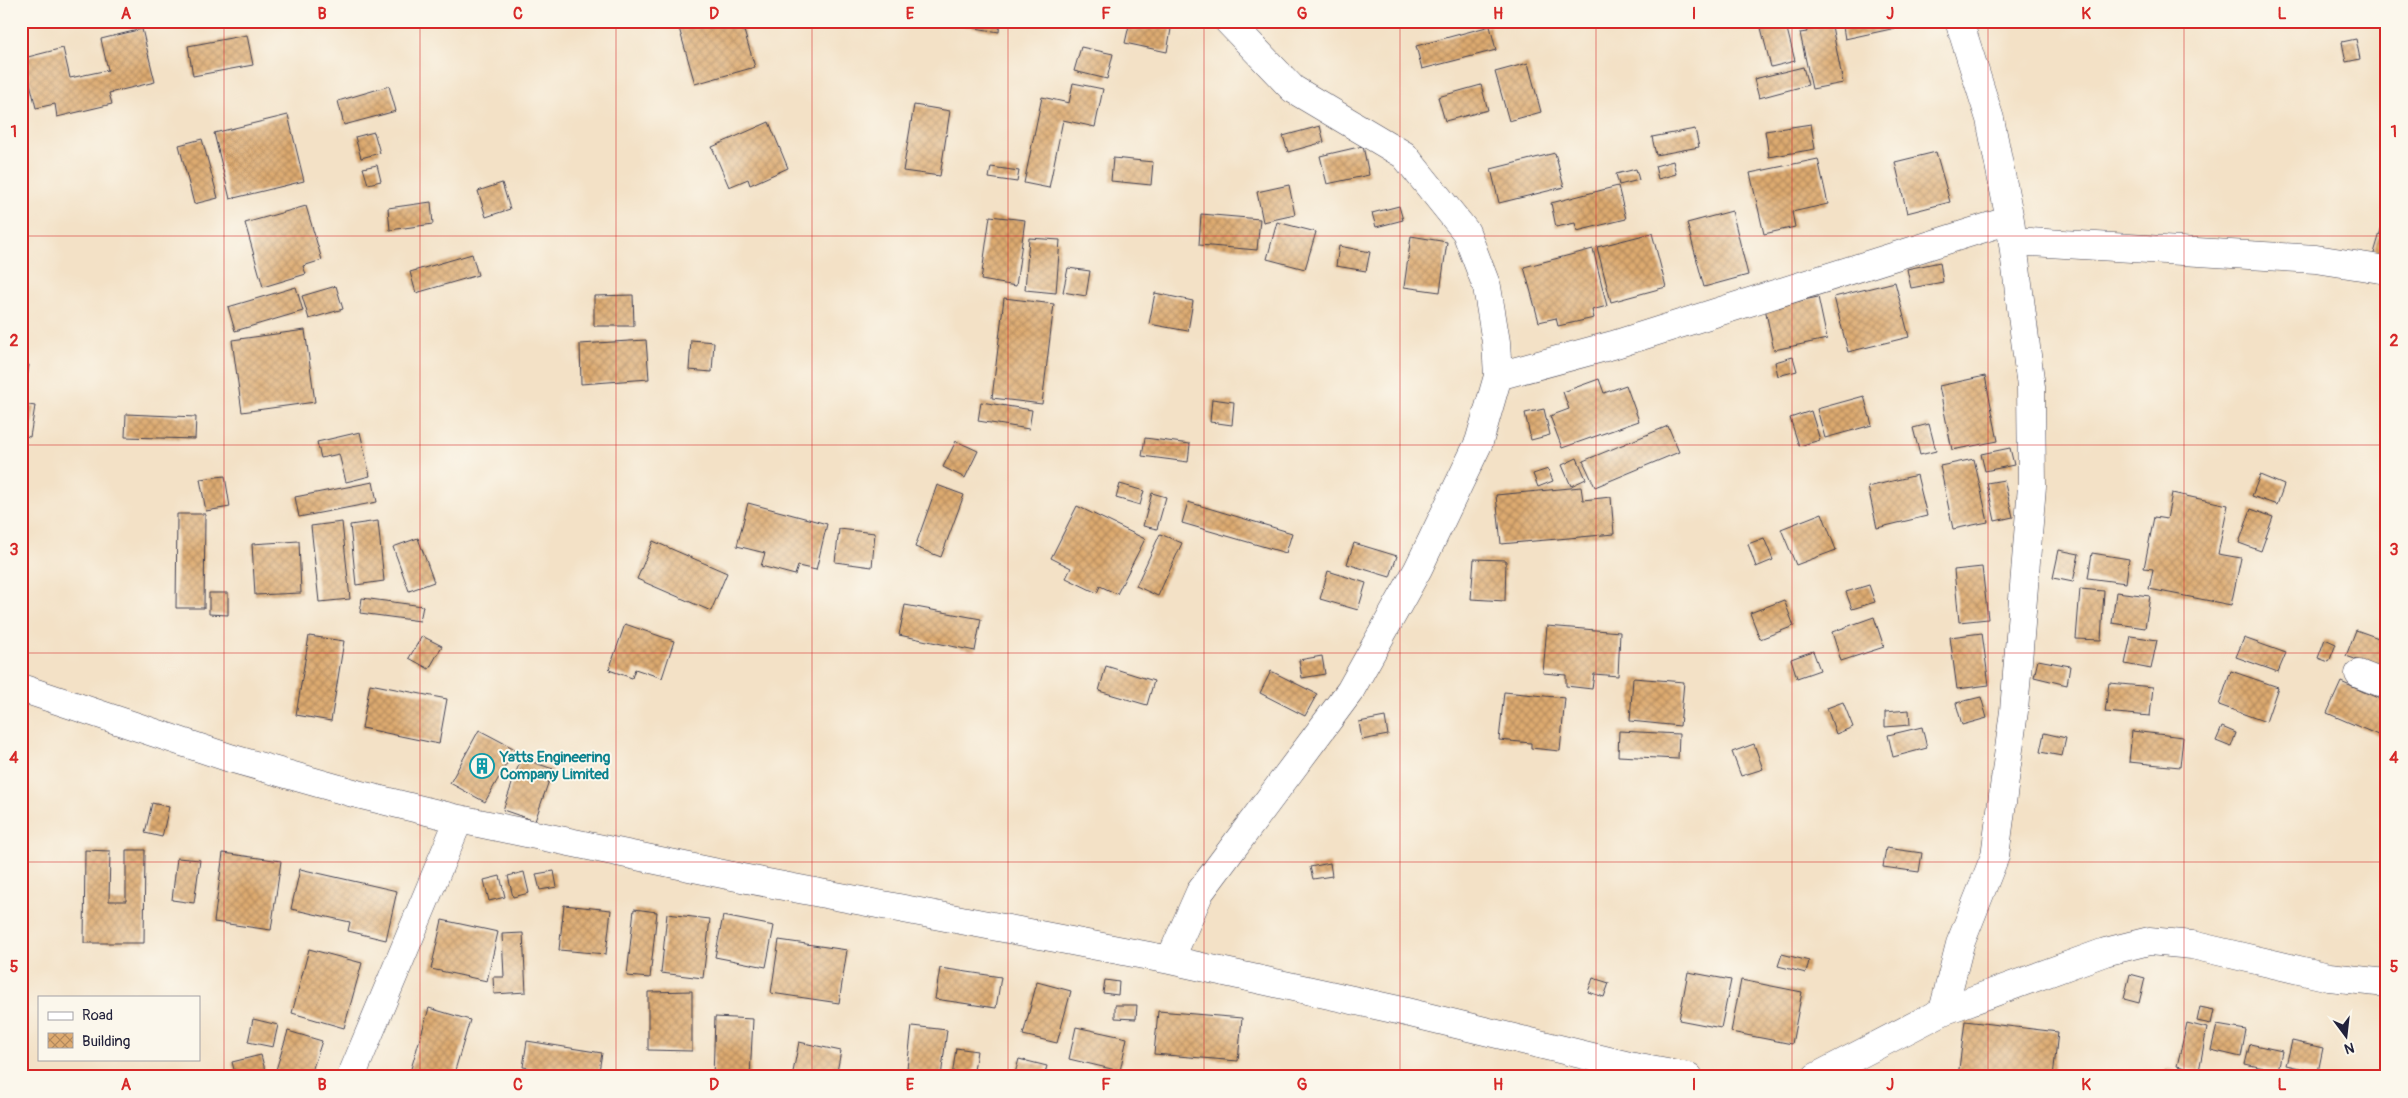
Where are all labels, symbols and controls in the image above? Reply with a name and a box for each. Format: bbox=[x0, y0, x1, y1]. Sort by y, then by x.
text: A bbox=[121, 4, 132, 24]
text: B bbox=[317, 4, 327, 24]
text: C bbox=[513, 4, 523, 24]
text: D bbox=[709, 4, 719, 24]
text: E bbox=[906, 4, 915, 24]
text: F bbox=[1101, 4, 1111, 24]
text: G bbox=[1297, 4, 1308, 24]
text: H bbox=[1493, 4, 1503, 24]
text: I bbox=[1692, 4, 1696, 24]
text: J bbox=[1886, 4, 1894, 24]
text: K bbox=[2081, 4, 2091, 24]
text: L bbox=[2277, 4, 2287, 24]
text: 1 bbox=[11, 122, 17, 142]
text: 1 bbox=[2391, 122, 2397, 142]
text: 2 bbox=[10, 331, 19, 351]
text: 2 bbox=[2390, 331, 2399, 351]
text: 3 bbox=[10, 540, 19, 560]
text: 3 bbox=[2390, 540, 2399, 560]
text: 4 bbox=[9, 748, 19, 768]
place label: Yatts Engineering Company Limited bbox=[499, 748, 611, 784]
text: 4 bbox=[2389, 748, 2399, 768]
building icon: Yatts Engineering Company Limited bbox=[469, 753, 495, 779]
text: 5 bbox=[10, 957, 19, 977]
text: 5 bbox=[2390, 957, 2399, 977]
legend bbox=[38, 996, 200, 1060]
text: Road bbox=[82, 1006, 113, 1025]
north arrow bbox=[2320, 1010, 2370, 1060]
text: Building bbox=[82, 1032, 130, 1051]
text: N bbox=[2342, 1039, 2356, 1058]
text: A bbox=[121, 1075, 132, 1095]
text: B bbox=[317, 1075, 327, 1095]
text: C bbox=[513, 1075, 523, 1095]
text: D bbox=[709, 1075, 719, 1095]
text: E bbox=[906, 1075, 915, 1095]
text: F bbox=[1101, 1075, 1111, 1095]
text: G bbox=[1297, 1075, 1308, 1095]
text: H bbox=[1493, 1075, 1503, 1095]
text: I bbox=[1692, 1075, 1696, 1095]
text: J bbox=[1886, 1075, 1894, 1095]
text: K bbox=[2081, 1075, 2091, 1095]
text: L bbox=[2277, 1075, 2287, 1095]

